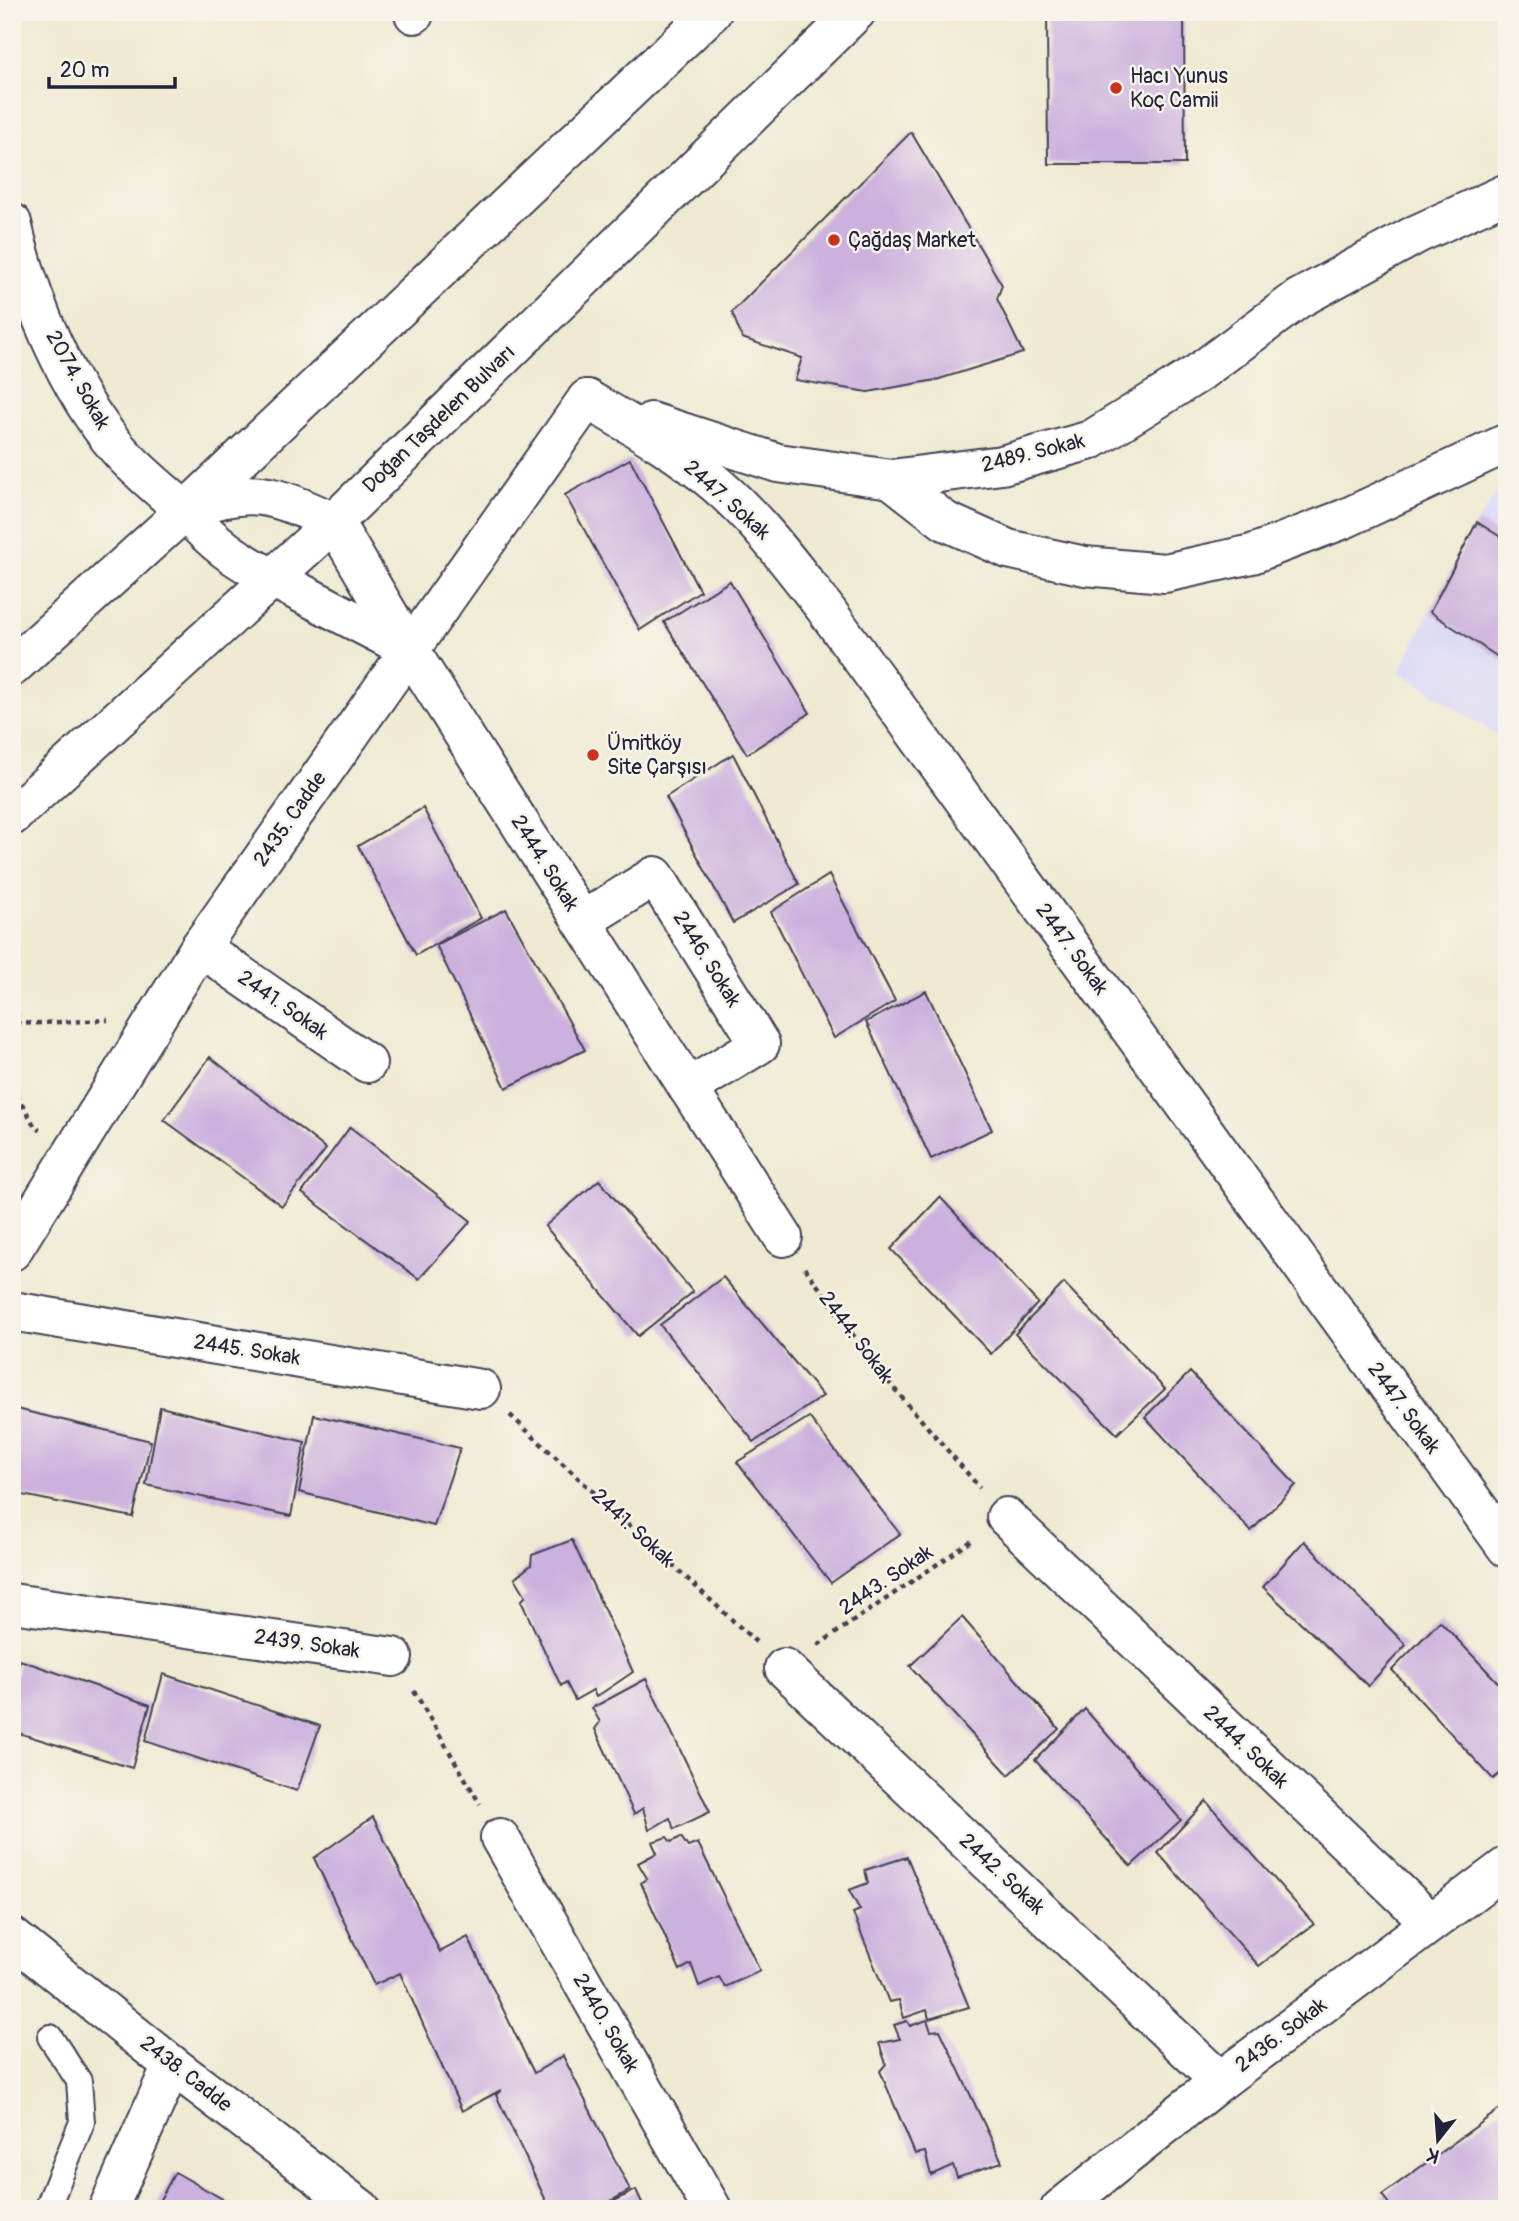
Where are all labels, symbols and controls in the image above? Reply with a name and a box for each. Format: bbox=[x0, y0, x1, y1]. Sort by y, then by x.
scale bar bbox=[49, 46, 175, 90]
text: 20 m bbox=[60, 57, 109, 84]
place label: Hacı Yunus Koç Camii bbox=[1130, 63, 1229, 114]
marker: Hacı Yunus Koç Camii bbox=[1108, 80, 1124, 96]
place label: Çağdaş Market bbox=[848, 227, 976, 254]
marker: Çağdaş Market bbox=[826, 232, 842, 248]
street label: 2074. Sokak bbox=[40, 326, 116, 435]
street label: Doğan Taşdelen Bulvarı bbox=[357, 339, 521, 499]
street label: 2489. Sokak bbox=[979, 427, 1088, 479]
street label: 2447. Sokak bbox=[678, 454, 776, 546]
place label: Ümitköy Site Çarşısı bbox=[607, 730, 707, 781]
marker: Ümitköy Site Çarşısı bbox=[585, 747, 601, 763]
street label: 2435. Cadde bbox=[247, 766, 333, 872]
street label: 2444. Sokak bbox=[505, 810, 585, 916]
street label: 2447. Sokak bbox=[1030, 898, 1115, 1000]
street label: 2446. Sokak bbox=[667, 906, 747, 1012]
street label: 2441. Sokak bbox=[233, 964, 334, 1046]
street label: 2444. Sokak bbox=[813, 1286, 899, 1389]
street label: 2445. Sokak bbox=[192, 1328, 302, 1372]
street label: 2447. Sokak bbox=[1362, 1357, 1447, 1459]
street label: 2441. Sokak bbox=[586, 1483, 681, 1574]
street label: 2443. Sokak bbox=[834, 1539, 938, 1621]
street label: 2439. Sokak bbox=[252, 1623, 362, 1665]
street label: 2444. Sokak bbox=[1198, 1700, 1294, 1794]
street label: 2442. Sokak bbox=[953, 1827, 1051, 1921]
street label: 2440. Sokak bbox=[567, 1968, 645, 2078]
street label: 2436. Sokak bbox=[1230, 1992, 1332, 2078]
street label: 2438. Cadde bbox=[135, 2030, 238, 2119]
north arrow bbox=[1404, 2106, 1474, 2176]
text: K bbox=[1424, 2142, 1442, 2168]

